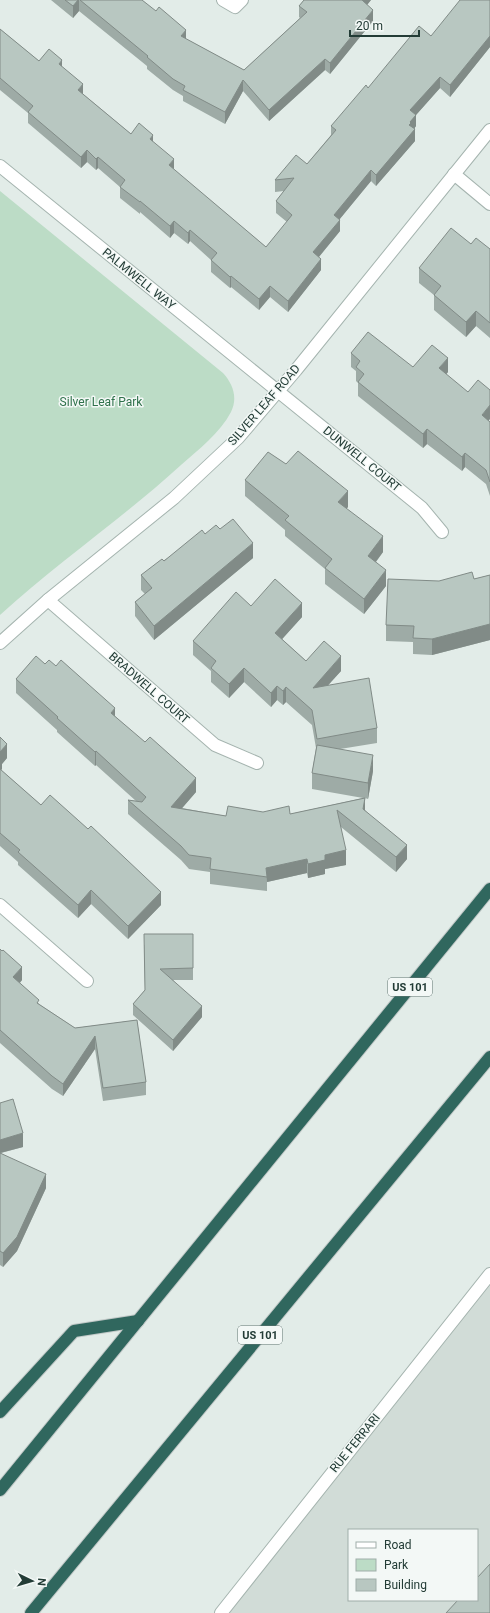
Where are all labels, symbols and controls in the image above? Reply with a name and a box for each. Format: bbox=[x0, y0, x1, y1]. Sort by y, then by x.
scale bar bbox=[350, 12, 419, 38]
text: 20 m bbox=[356, 19, 383, 33]
street label: PALMWELL WAY bbox=[100, 245, 179, 313]
street label: SILVER LEAF ROAD bbox=[225, 362, 303, 448]
park label: Silver Leaf Park bbox=[60, 395, 143, 409]
street label: DUNWELL COURT bbox=[320, 424, 404, 494]
street label: BRADWELL COURT bbox=[106, 649, 192, 727]
road number: US 101 bbox=[388, 978, 432, 996]
road number: US 101 bbox=[238, 1326, 282, 1344]
street label: RUE FERRARI bbox=[327, 1411, 383, 1475]
legend bbox=[348, 1529, 478, 1601]
text: Road bbox=[384, 1538, 412, 1552]
text: Park bbox=[384, 1558, 409, 1572]
north arrow bbox=[12, 1561, 52, 1601]
text: N bbox=[35, 1577, 48, 1586]
text: Building bbox=[384, 1578, 427, 1592]

